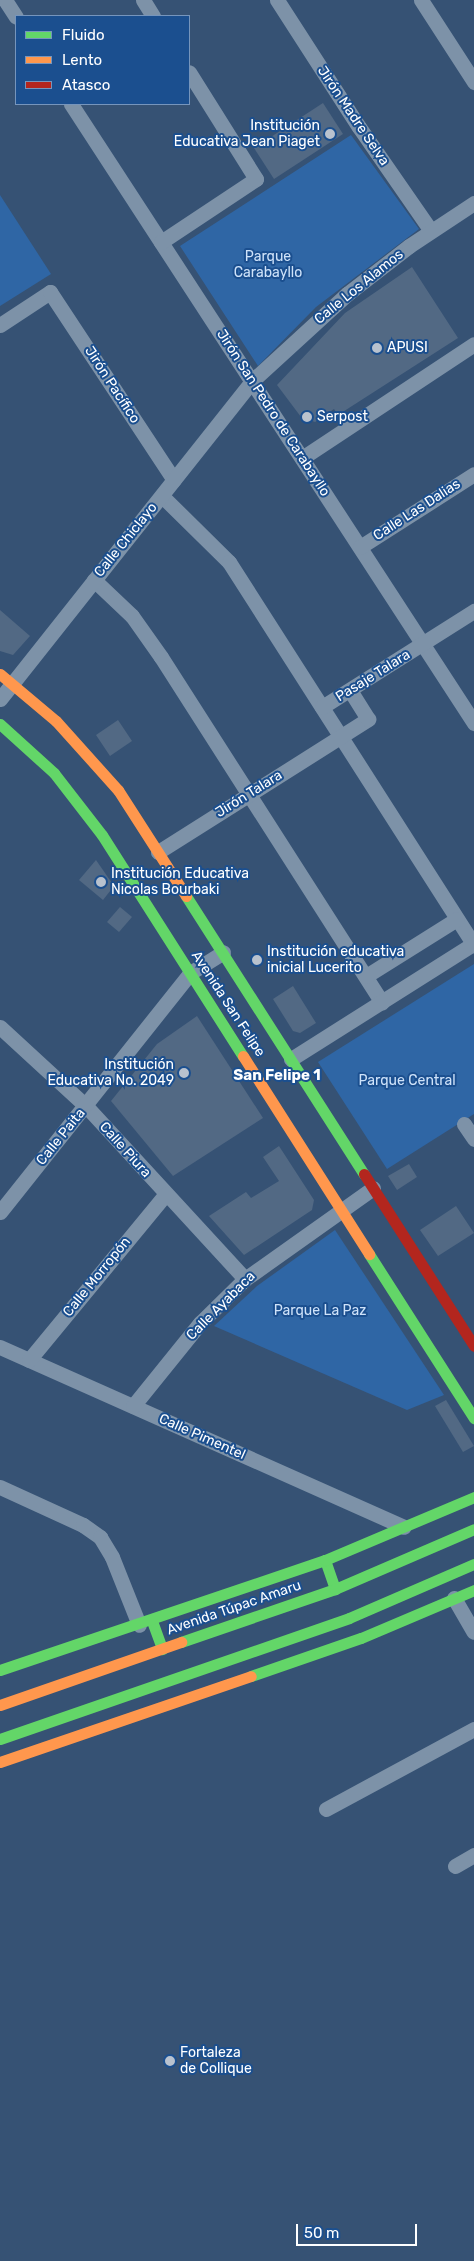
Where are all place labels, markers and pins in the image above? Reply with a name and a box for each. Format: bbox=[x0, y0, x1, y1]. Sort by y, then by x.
place label: Institución Educativa Jean Piaget bbox=[174, 118, 320, 150]
marker: Institución Educativa Jean Piaget bbox=[324, 128, 336, 140]
place label: APUSI bbox=[387, 340, 428, 356]
marker: APUSI bbox=[371, 342, 383, 354]
place label: Serpost bbox=[317, 409, 368, 425]
marker: Serpost bbox=[301, 411, 313, 423]
place label: Institución Educativa Nicolas Bourbaki bbox=[111, 866, 249, 899]
marker: Institución Educativa Nicolas Bourbaki bbox=[95, 876, 107, 888]
place label: Institución educativa inicial Lucerito bbox=[267, 944, 404, 976]
marker: Institución educativa inicial Lucerito bbox=[251, 954, 263, 966]
place label: Institución Educativa No. 2049 bbox=[47, 1057, 174, 1090]
marker: Institución Educativa No. 2049 bbox=[178, 1067, 190, 1079]
place label: Fortaleza de Collique bbox=[180, 2045, 252, 2078]
marker: Fortaleza de Collique bbox=[164, 2055, 176, 2067]

